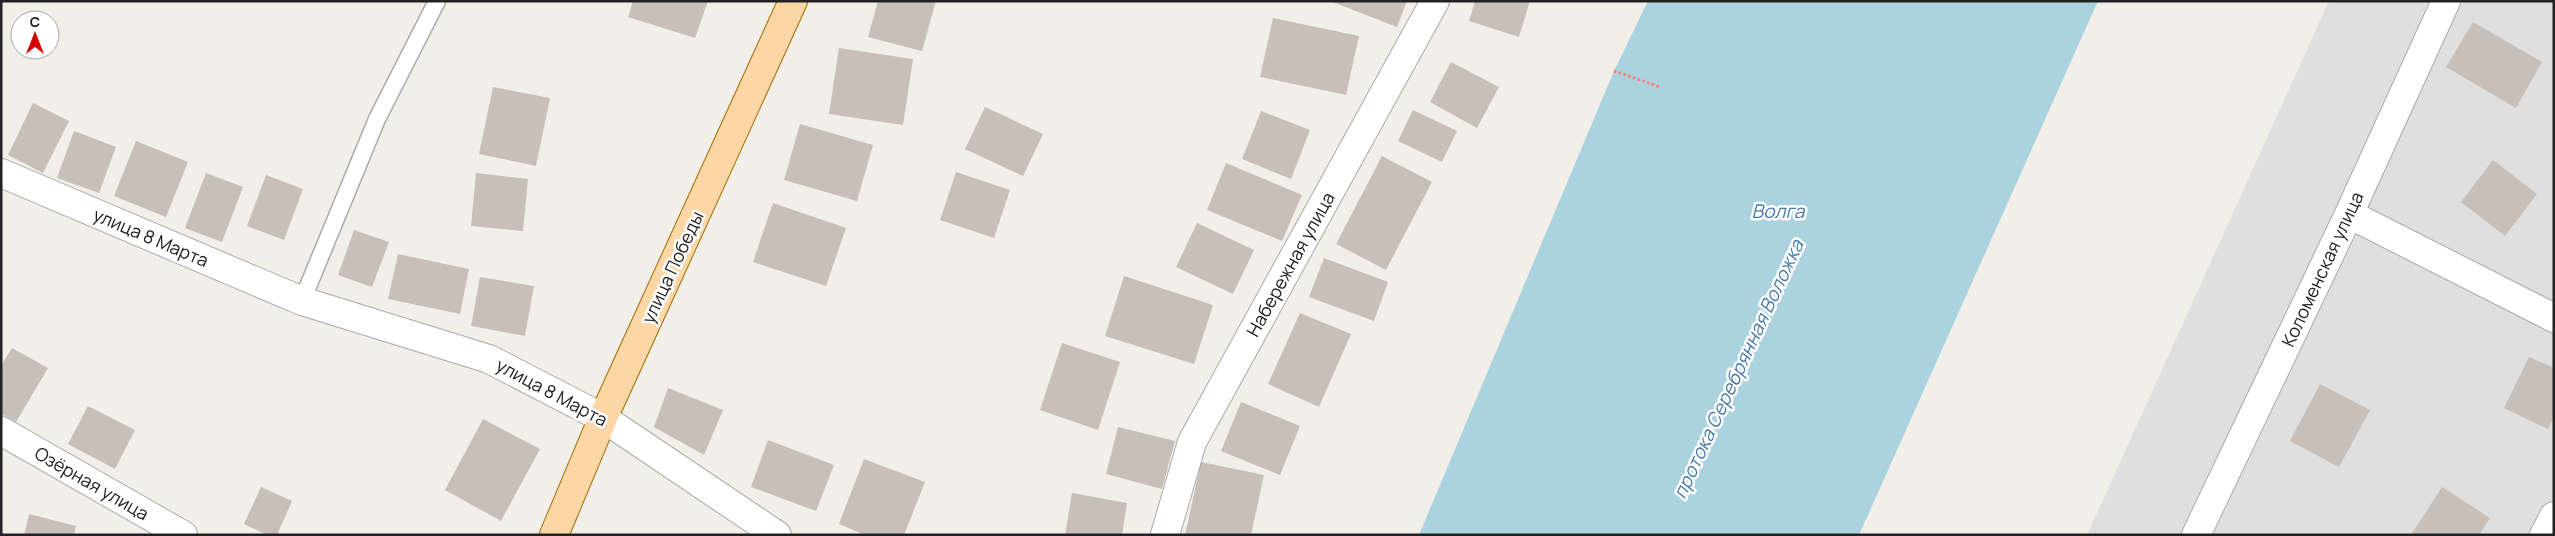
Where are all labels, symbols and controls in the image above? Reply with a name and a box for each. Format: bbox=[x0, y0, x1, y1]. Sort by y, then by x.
north arrow bbox=[10, 10, 60, 60]
text: С bbox=[30, 12, 40, 31]
street label: Набережная улица bbox=[1240, 187, 1340, 341]
street label: Коломенская улица bbox=[2276, 188, 2368, 350]
water label: Волга bbox=[1752, 198, 1806, 224]
street label: улица 8 Марта bbox=[90, 202, 212, 272]
street label: улица Победы bbox=[635, 207, 709, 327]
water label: протока Серебрянная Воложка bbox=[1666, 234, 1810, 503]
street label: улица 8 Марта bbox=[492, 353, 612, 431]
street label: Озёрная улица bbox=[31, 441, 153, 525]

